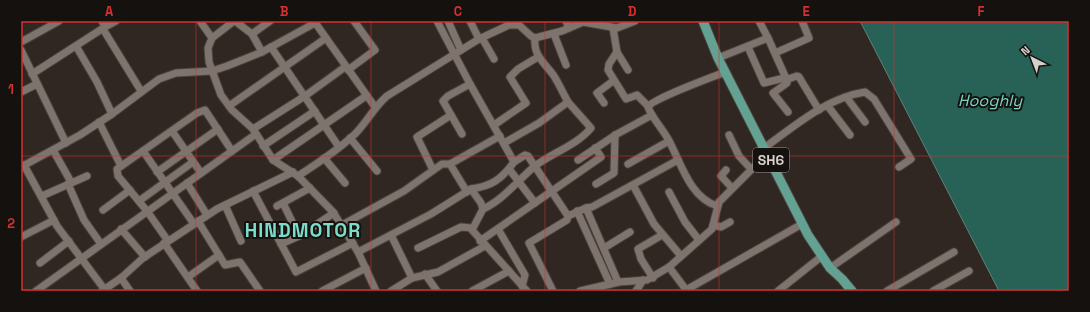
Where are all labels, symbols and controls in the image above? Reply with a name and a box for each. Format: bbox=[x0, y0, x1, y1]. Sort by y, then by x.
text: A bbox=[105, 3, 114, 20]
text: B bbox=[280, 3, 289, 20]
text: C bbox=[454, 3, 462, 20]
text: D bbox=[628, 3, 637, 20]
text: E bbox=[802, 3, 810, 20]
text: F bbox=[978, 3, 985, 20]
north arrow bbox=[1012, 38, 1052, 78]
text: N bbox=[1018, 43, 1033, 58]
text: 1 bbox=[8, 81, 14, 98]
water label: Hooghly bbox=[958, 90, 1023, 111]
road number: SH6 bbox=[753, 148, 789, 172]
text: 2 bbox=[7, 215, 15, 232]
district label: HINDMOTOR bbox=[245, 218, 361, 243]

